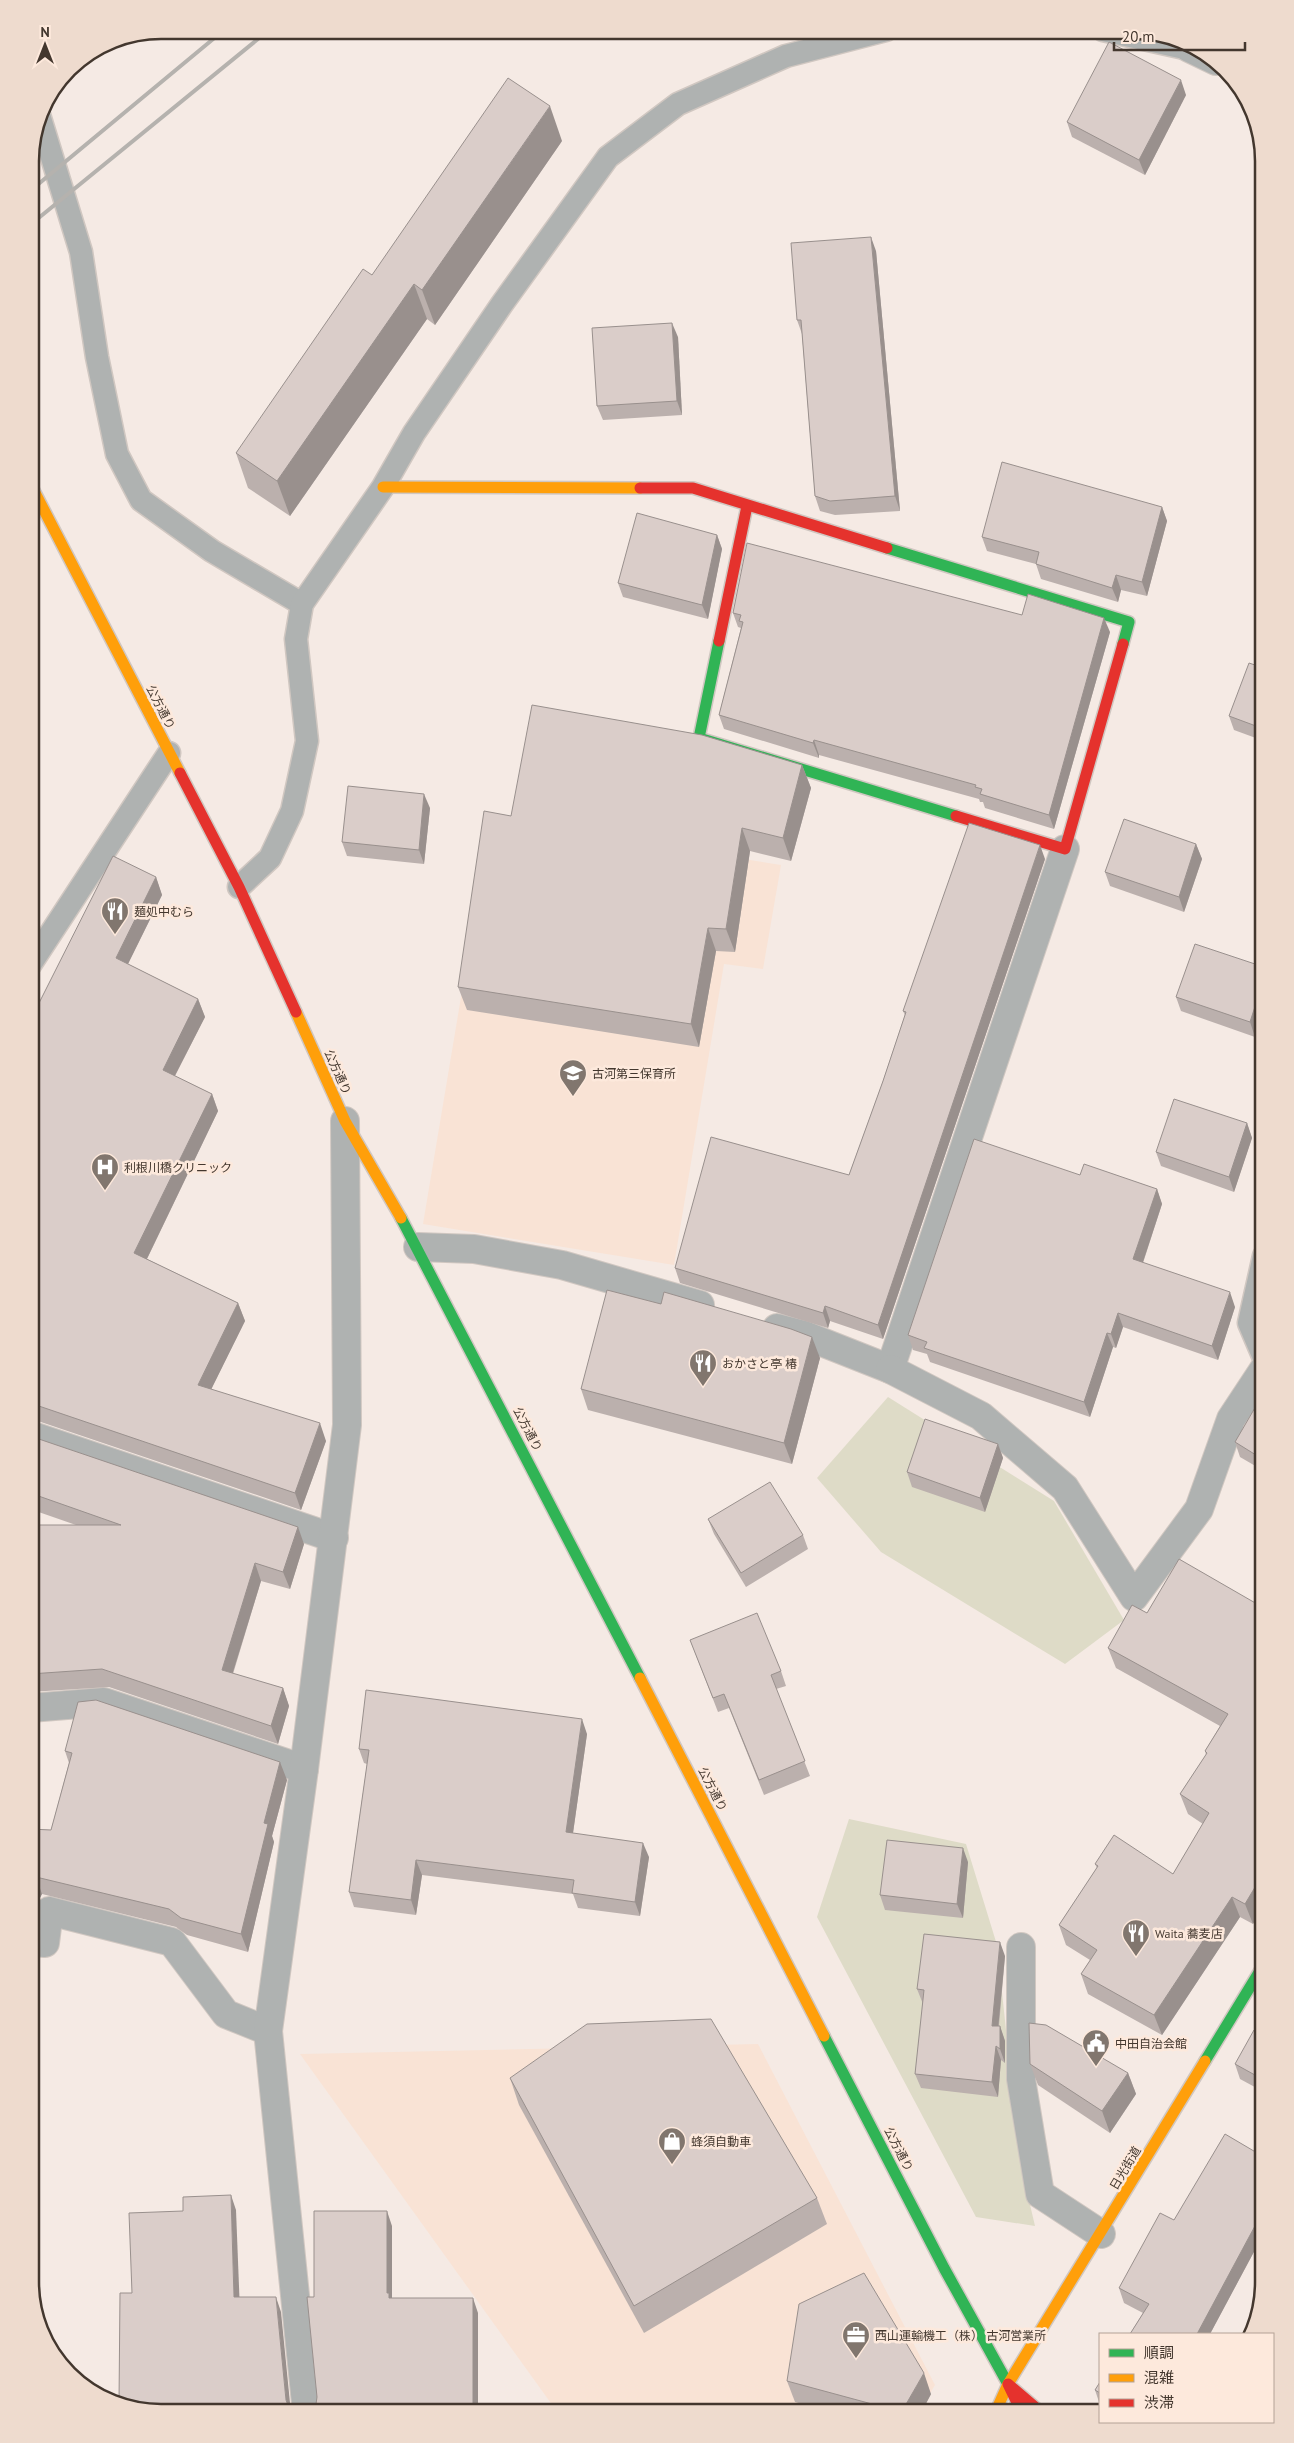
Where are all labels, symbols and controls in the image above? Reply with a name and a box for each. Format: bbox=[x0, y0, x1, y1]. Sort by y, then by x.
north arrow bbox=[20, 20, 70, 70]
scale bar bbox=[1114, 20, 1245, 52]
text: N bbox=[40, 23, 50, 41]
text: 20 m bbox=[1122, 27, 1155, 46]
street label: 公方通り bbox=[143, 682, 179, 732]
restaurant icon: 麺処中むら bbox=[100, 896, 130, 935]
place label: 麺処中むら bbox=[134, 904, 194, 919]
street label: 公方通り bbox=[321, 1047, 355, 1097]
school or university icon: 古河第三保育所 bbox=[558, 1058, 588, 1097]
place label: 古河第三保育所 bbox=[592, 1066, 676, 1081]
hospital icon: 利根川橋クリニック bbox=[90, 1152, 120, 1191]
place label: 利根川橋クリニック bbox=[124, 1160, 232, 1175]
restaurant icon: おかさと亭 椿 bbox=[688, 1348, 718, 1387]
place label: おかさと亭 椿 bbox=[722, 1356, 797, 1371]
street label: 公方通り bbox=[510, 1404, 546, 1454]
street label: 公方通り bbox=[695, 1764, 731, 1814]
restaurant icon: Waita 蕎麦店 bbox=[1121, 1918, 1151, 1957]
place label: Waita 蕎麦店 bbox=[1155, 1926, 1223, 1941]
public building icon: 中田自治会館 bbox=[1081, 2028, 1111, 2067]
place label: 中田自治会館 bbox=[1115, 2036, 1187, 2051]
street label: 公方通り bbox=[881, 2124, 917, 2174]
shop icon: 蜂須自動車 bbox=[657, 2126, 687, 2165]
place label: 蜂須自動車 bbox=[691, 2134, 751, 2149]
street label: 日光街道 bbox=[1106, 2144, 1144, 2192]
office icon: 西山運輸機工（株） 古河営業所 bbox=[841, 2320, 871, 2359]
place label: 西山運輸機工（株） 古河営業所 bbox=[875, 2328, 1046, 2343]
legend bbox=[1099, 2333, 1274, 2423]
text: 順調 bbox=[1144, 2343, 1174, 2362]
text: 混雑 bbox=[1144, 2368, 1174, 2387]
text: 渋滞 bbox=[1144, 2393, 1174, 2412]

